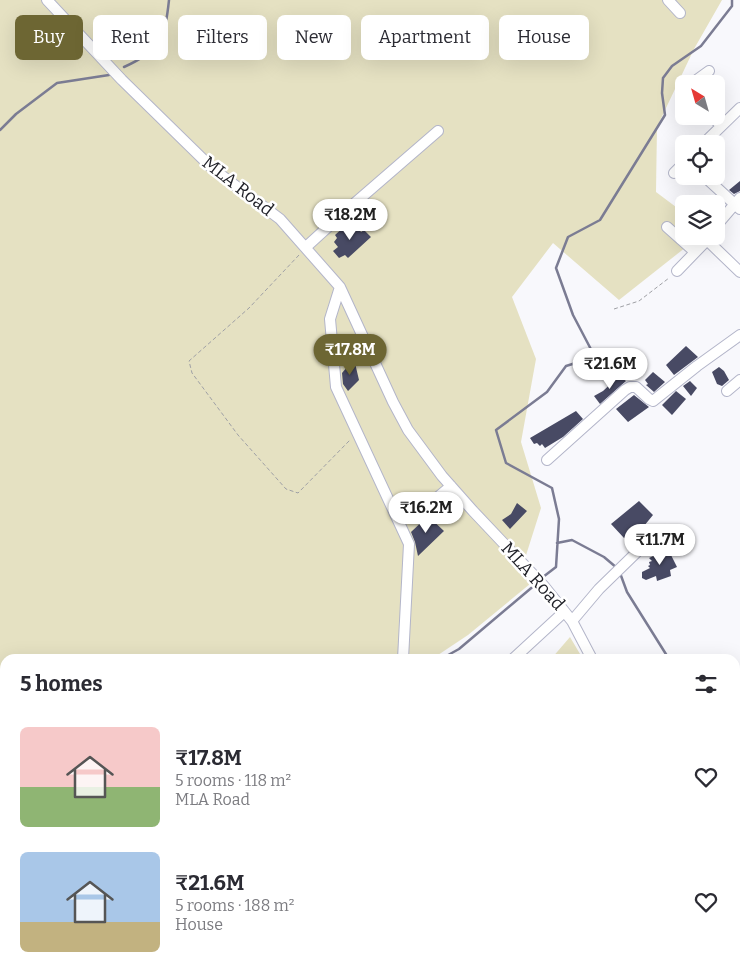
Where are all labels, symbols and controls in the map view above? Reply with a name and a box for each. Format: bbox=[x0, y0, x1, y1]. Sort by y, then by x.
chip: Buy bbox=[15, 15, 83, 60]
chip: Rent bbox=[93, 15, 168, 60]
chip: Filters bbox=[178, 15, 267, 60]
chip: New bbox=[277, 15, 351, 60]
chip: Apartment bbox=[361, 15, 489, 60]
chip: House bbox=[499, 15, 589, 60]
north arrow bbox=[675, 75, 725, 125]
map controls bbox=[675, 75, 725, 245]
button: locate bbox=[675, 135, 725, 185]
street label: MLA Road bbox=[198, 151, 278, 221]
button: layers bbox=[675, 195, 725, 245]
pin: ₹18.2M bbox=[309, 198, 391, 241]
text: ₹18.2M bbox=[324, 205, 376, 224]
pin: ₹17.8M bbox=[309, 334, 391, 376]
text: ₹17.8M bbox=[325, 340, 375, 359]
pin: ₹21.6M bbox=[569, 348, 651, 390]
text: ₹21.6M bbox=[584, 354, 636, 373]
pin: ₹16.2M bbox=[385, 492, 467, 534]
text: ₹16.2M bbox=[399, 498, 453, 517]
pin: ₹11.7M bbox=[619, 524, 701, 566]
text: ₹11.7M bbox=[635, 530, 685, 549]
street label: MLA Road bbox=[497, 537, 570, 615]
icon: filters bbox=[692, 670, 720, 698]
text: 5 homes bbox=[20, 671, 103, 697]
text: ₹17.8M bbox=[175, 745, 242, 771]
icon: home bbox=[60, 747, 120, 807]
icon: heart bbox=[692, 763, 720, 791]
text: 5 rooms · 118 m² bbox=[175, 771, 291, 790]
text: MLA Road bbox=[175, 790, 250, 809]
text: ₹21.6M bbox=[175, 870, 244, 896]
icon: home bbox=[60, 872, 120, 932]
icon: heart bbox=[692, 888, 720, 916]
text: 5 rooms · 188 m² bbox=[175, 896, 294, 915]
text: House bbox=[175, 915, 223, 934]

